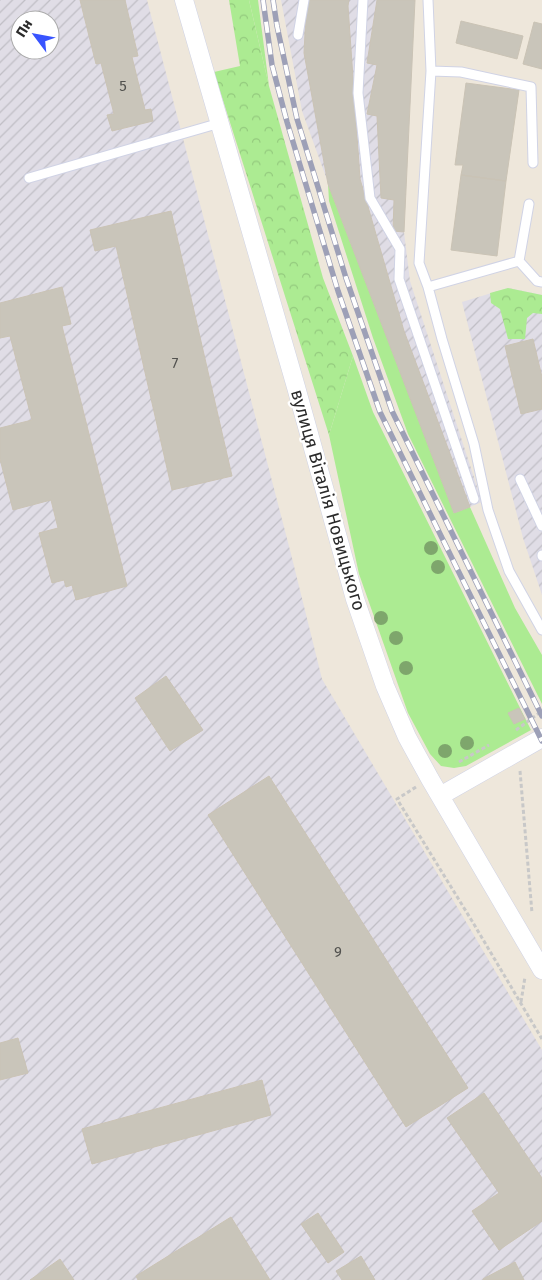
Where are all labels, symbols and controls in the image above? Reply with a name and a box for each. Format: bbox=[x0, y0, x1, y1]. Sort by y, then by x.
north arrow bbox=[10, 10, 60, 60]
text: Пн bbox=[13, 16, 36, 40]
house number: 5 bbox=[119, 77, 127, 95]
house number: 7 bbox=[172, 354, 179, 372]
street label: вулиця Віталія Новицького bbox=[286, 387, 370, 613]
house number: 9 bbox=[334, 943, 342, 961]

